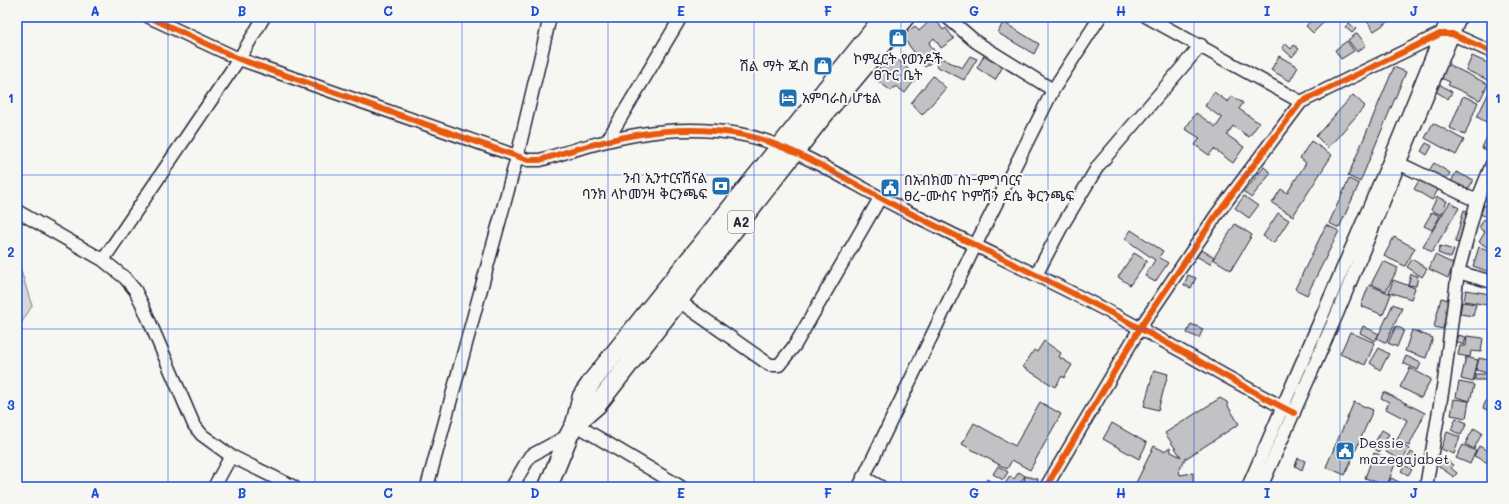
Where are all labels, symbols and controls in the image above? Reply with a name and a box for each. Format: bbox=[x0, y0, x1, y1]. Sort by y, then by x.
text: A bbox=[90, 2, 100, 19]
text: B bbox=[238, 2, 247, 19]
text: C bbox=[383, 2, 393, 19]
text: D bbox=[530, 2, 540, 19]
text: E bbox=[677, 2, 685, 19]
text: F bbox=[824, 2, 832, 19]
text: G bbox=[969, 2, 979, 19]
text: H bbox=[1116, 2, 1126, 19]
text: I bbox=[1264, 2, 1271, 19]
text: J bbox=[1410, 2, 1418, 19]
shop icon: ኮምፈርት የወንዶች ፀጉር ቤት bbox=[887, 27, 909, 49]
place label: ኮምፈርት የወንዶች ፀጉር ቤት bbox=[853, 49, 943, 84]
shop icon: ሽል ማት ጁስ bbox=[812, 55, 834, 77]
place label: ሽል ማት ጁስ bbox=[740, 56, 809, 75]
hotel icon: አምባራስ ሆቴል bbox=[777, 87, 799, 109]
place label: አምባራስ ሆቴል bbox=[802, 88, 882, 107]
text: 1 bbox=[8, 89, 14, 106]
text: 1 bbox=[1495, 89, 1501, 106]
place label: ንብ ኢንተርናሽናል ባንክ ላኮመንዛ ቅርንጫፍ bbox=[582, 168, 708, 203]
place label: በአብክመ ስነ-ምግባርና ፀረ-ሙስና ኮምሽን ደሴ ቅርንጫፍ bbox=[904, 170, 1074, 205]
bank icon: ንብ ኢንተርናሽናል ባንክ ላኮመንዛ ቅርንጫፍ bbox=[710, 175, 732, 197]
public building icon: በአብክመ ስነ-ምግባርና ፀረ-ሙስና ኮምሽን ደሴ ቅርንጫፍ bbox=[879, 177, 901, 199]
road number: A2 bbox=[728, 211, 754, 233]
text: 2 bbox=[7, 243, 15, 260]
text: 2 bbox=[1494, 243, 1502, 260]
text: 3 bbox=[7, 396, 15, 413]
text: 3 bbox=[1494, 396, 1502, 413]
place label: Dessie mazegajabet bbox=[1359, 433, 1449, 468]
public building icon: Dessie mazegajabet bbox=[1334, 440, 1356, 462]
text: A bbox=[90, 484, 100, 501]
text: B bbox=[238, 484, 247, 501]
text: C bbox=[383, 484, 393, 501]
text: D bbox=[530, 484, 540, 501]
text: E bbox=[677, 484, 685, 501]
text: F bbox=[824, 484, 832, 501]
text: G bbox=[969, 484, 979, 501]
text: H bbox=[1116, 484, 1126, 501]
text: I bbox=[1264, 484, 1271, 501]
text: J bbox=[1410, 484, 1418, 501]

